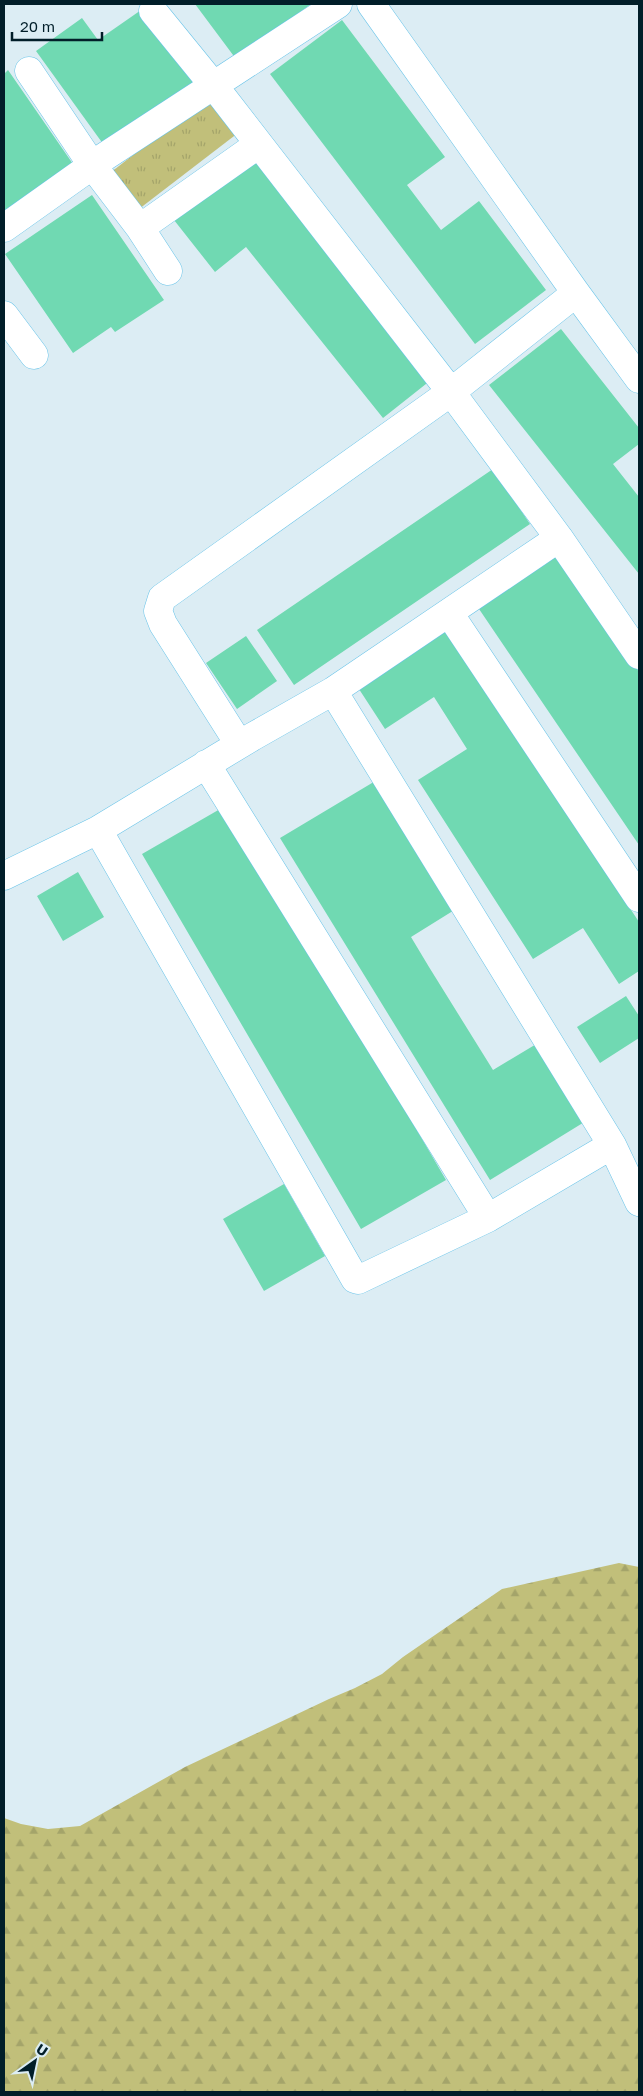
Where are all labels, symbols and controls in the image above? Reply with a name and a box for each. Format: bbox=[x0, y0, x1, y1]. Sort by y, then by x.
scale bar bbox=[12, 10, 102, 42]
text: 20 m bbox=[20, 17, 55, 35]
north arrow bbox=[10, 2036, 60, 2086]
text: U bbox=[33, 2040, 51, 2060]

